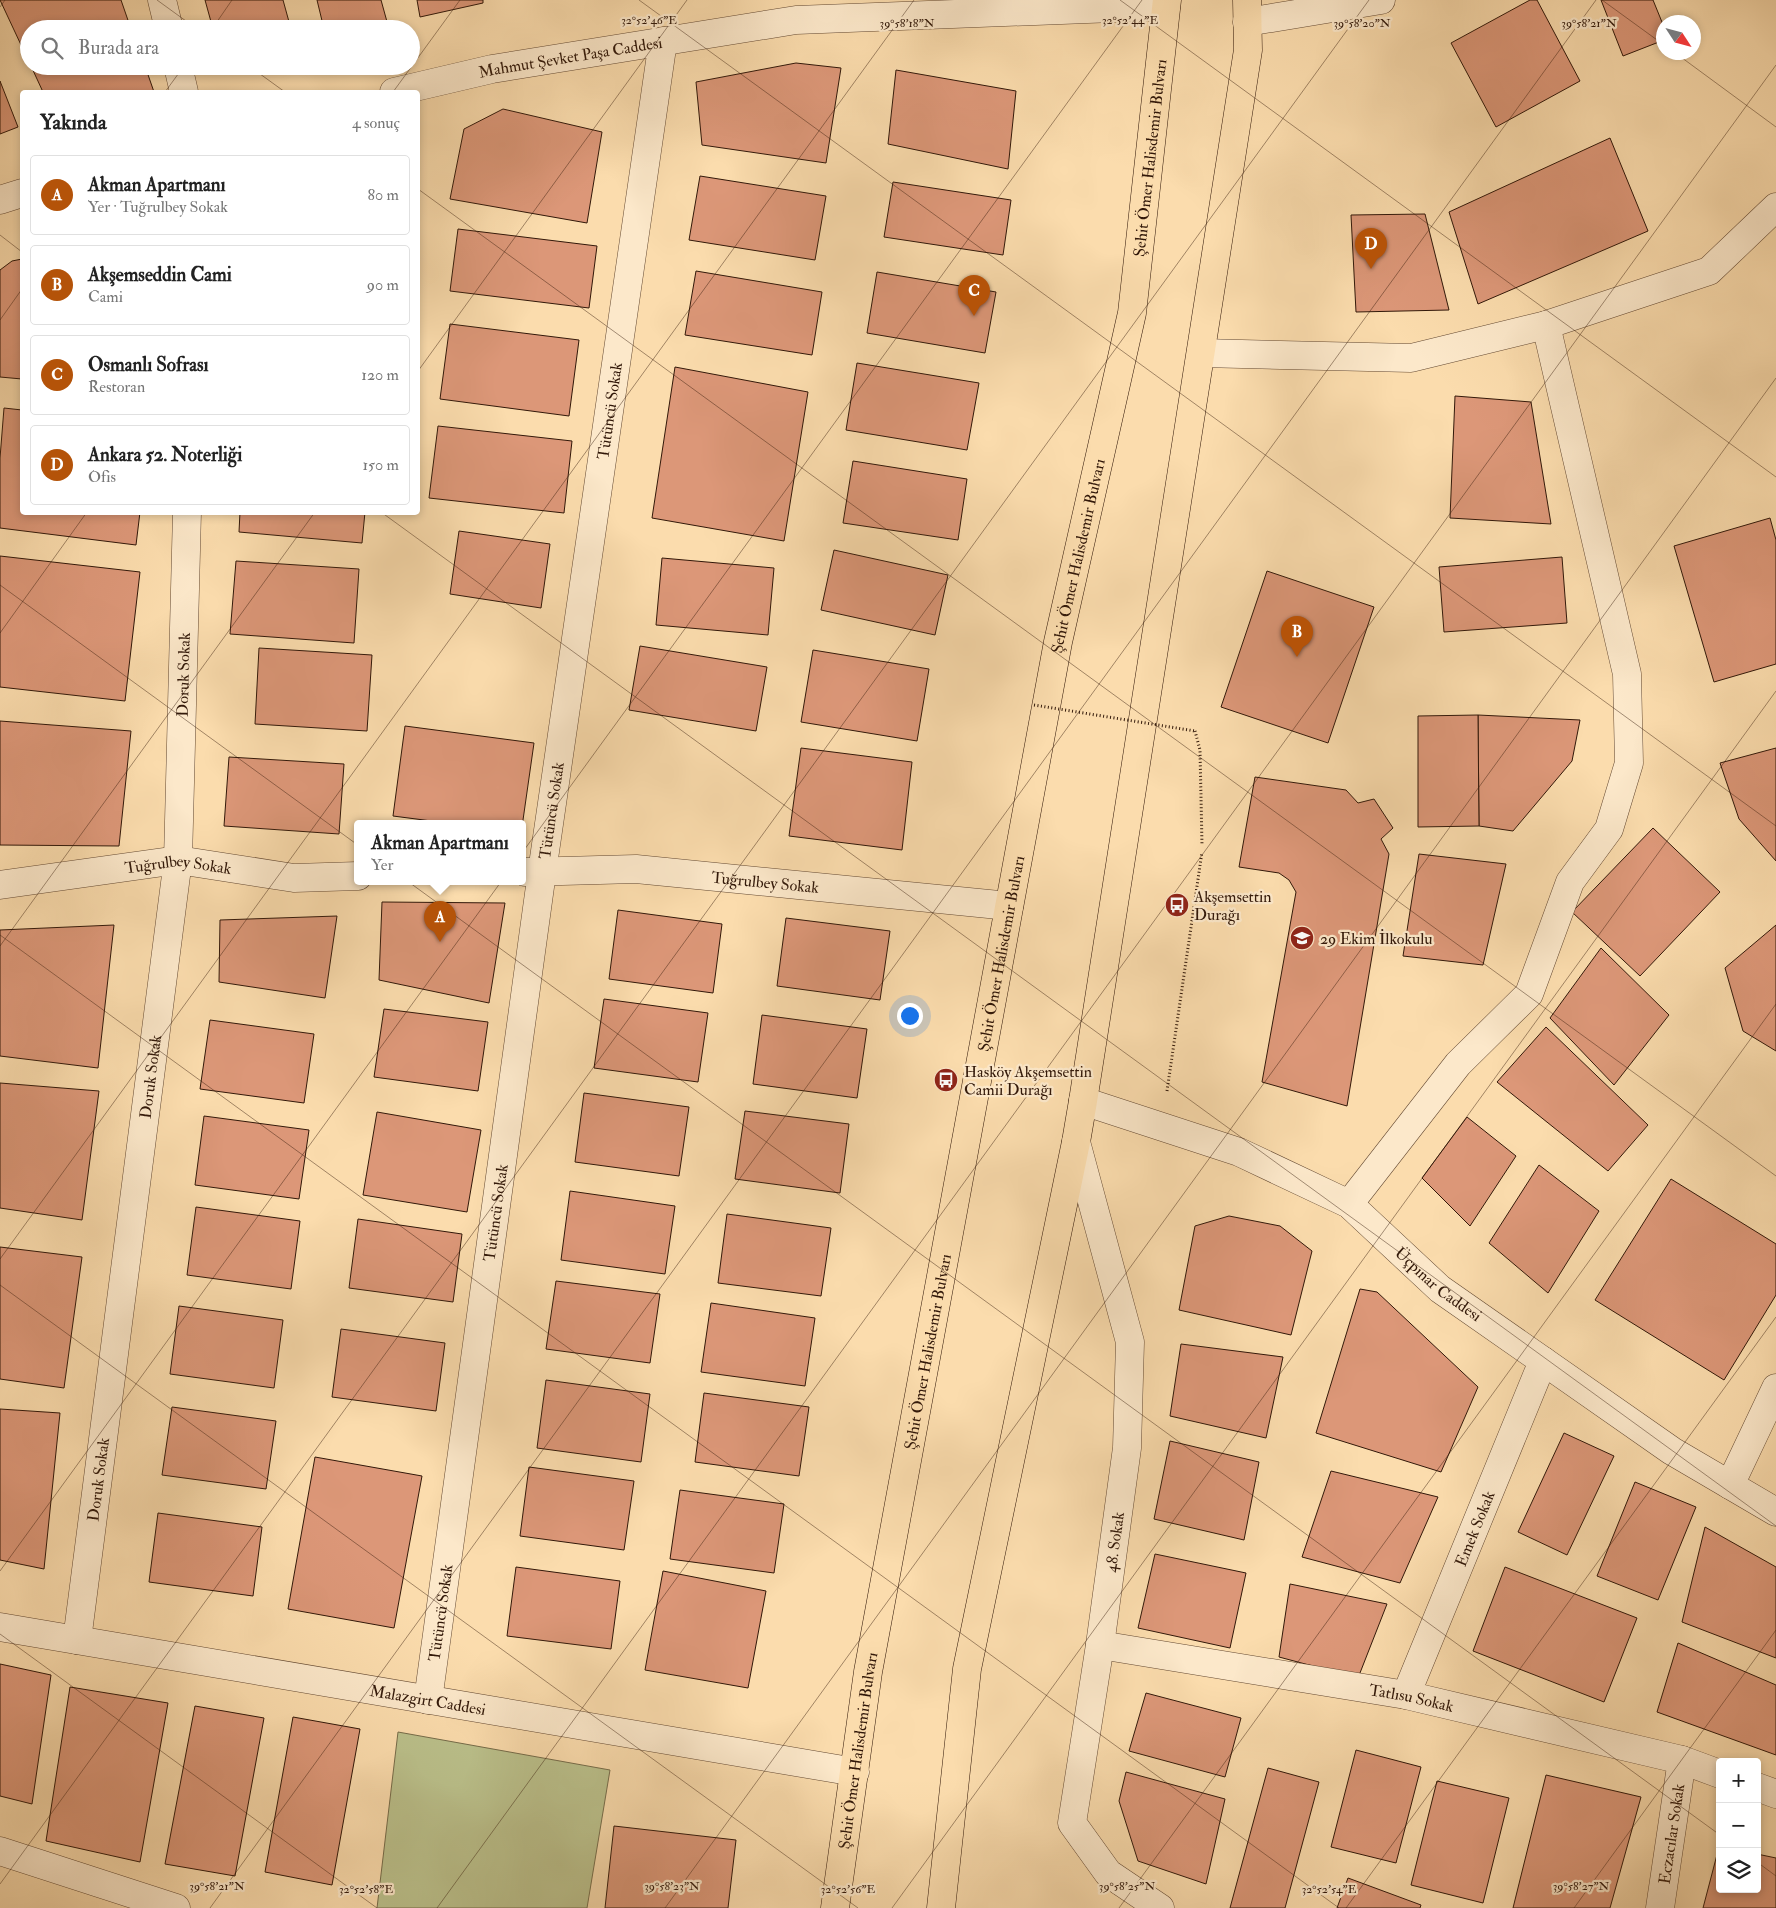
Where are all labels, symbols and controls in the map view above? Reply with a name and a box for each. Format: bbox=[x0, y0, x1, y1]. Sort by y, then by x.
text: 32°52'46"E bbox=[621, 13, 677, 28]
text: 32°52'44"E bbox=[1102, 13, 1158, 28]
north arrow bbox=[1656, 15, 1701, 60]
text: 39°58'18"N bbox=[880, 16, 935, 31]
text: 39°58'20"N bbox=[1333, 16, 1391, 31]
text: 39°58'21"N bbox=[1561, 16, 1617, 31]
search box bbox=[20, 20, 420, 75]
street label: Mahmut Şevket Paşa Caddesi bbox=[477, 33, 664, 83]
icon: search bbox=[38, 34, 66, 62]
text: Burada ara bbox=[78, 36, 159, 60]
street label: Şehit Ömer Halisdemir Bulvarı bbox=[1129, 58, 1171, 258]
text: Yakında bbox=[40, 109, 107, 136]
text: 4 sonuç bbox=[352, 113, 400, 133]
text: Akman Apartmanı bbox=[88, 173, 226, 197]
text: A bbox=[52, 185, 62, 205]
text: 80 m bbox=[368, 185, 399, 205]
text: Yer · Tuğrulbey Sokak bbox=[88, 197, 228, 217]
pin: D bbox=[1355, 228, 1387, 269]
text: Akşemseddin Cami bbox=[88, 263, 232, 287]
text: B bbox=[52, 275, 62, 295]
text: 90 m bbox=[367, 275, 399, 295]
pin: C bbox=[958, 275, 990, 316]
text: Cami bbox=[88, 287, 123, 307]
text: Osmanlı Sofrası bbox=[88, 353, 209, 377]
street label: Tütüncü Sokak bbox=[593, 361, 627, 461]
text: C bbox=[51, 365, 63, 385]
text: 120 m bbox=[361, 365, 399, 385]
text: Restoran bbox=[88, 377, 145, 397]
text: Ankara 52. Noterliği bbox=[88, 443, 242, 467]
text: D bbox=[50, 455, 64, 475]
text: 150 m bbox=[362, 455, 399, 475]
street label: Şehit Ömer Halisdemir Bulvarı bbox=[1047, 457, 1110, 655]
text: Ofis bbox=[88, 467, 116, 487]
pin: B bbox=[1281, 616, 1313, 657]
street label: Doruk Sokak bbox=[173, 632, 195, 717]
street label: Tütüncü Sokak bbox=[535, 760, 569, 860]
popup bbox=[354, 820, 526, 885]
text: Akman Apartmanı bbox=[371, 831, 509, 855]
street label: Tuğrulbey Sokak bbox=[124, 851, 233, 879]
street label: Şehit Ömer Halisdemir Bulvarı bbox=[974, 854, 1029, 1053]
text: Yer bbox=[371, 855, 393, 875]
street label: Tuğrulbey Sokak bbox=[711, 868, 820, 898]
place label: Akşemsettin Durağı bbox=[1193, 887, 1271, 925]
bus stop icon: Akşemsettin Durağı bbox=[1164, 892, 1190, 918]
pin: A bbox=[424, 901, 456, 942]
school or university icon: 29 Ekim İlkokulu bbox=[1289, 925, 1315, 951]
place label: 29 Ekim İlkokulu bbox=[1320, 929, 1433, 949]
your location bbox=[897, 1003, 923, 1029]
street label: Doruk Sokak bbox=[136, 1033, 166, 1120]
place label: Hasköy Akşemsettin Camii Durağı bbox=[964, 1062, 1092, 1100]
bus stop icon: Hasköy Akşemsettin Camii Durağı bbox=[933, 1067, 959, 1093]
street label: Tütüncü Sokak bbox=[480, 1163, 513, 1263]
street label: Üçpınar Caddesi bbox=[1390, 1243, 1485, 1326]
street label: Şehit Ömer Halisdemir Bulvarı bbox=[900, 1252, 956, 1451]
street label: Doruk Sokak bbox=[83, 1436, 114, 1523]
street label: Emek Sokak bbox=[1451, 1488, 1500, 1570]
street label: 48. Sokak bbox=[1101, 1510, 1129, 1574]
street label: Tütüncü Sokak bbox=[424, 1563, 458, 1663]
street label: Şehit Ömer Halisdemir Bulvarı bbox=[834, 1651, 882, 1851]
street label: Tatlısu Sokak bbox=[1368, 1680, 1456, 1717]
street label: Malazgirt Caddesi bbox=[368, 1681, 487, 1720]
map controls bbox=[1716, 1758, 1761, 1893]
button: + bbox=[1716, 1758, 1761, 1803]
street label: Eczacılar Sokak bbox=[1655, 1782, 1689, 1886]
button: − bbox=[1716, 1803, 1761, 1848]
button: layers bbox=[1716, 1848, 1761, 1893]
text: 39°58'21"N bbox=[189, 1879, 245, 1894]
text: 39°58'23"N bbox=[644, 1879, 700, 1894]
text: 39°58'25"N bbox=[1099, 1879, 1155, 1894]
text: 39°58'27"N bbox=[1553, 1879, 1610, 1894]
text: 32°52'58"E bbox=[339, 1882, 393, 1897]
text: 32°52'56"E bbox=[821, 1882, 876, 1897]
text: 32°52'54"E bbox=[1302, 1882, 1357, 1897]

